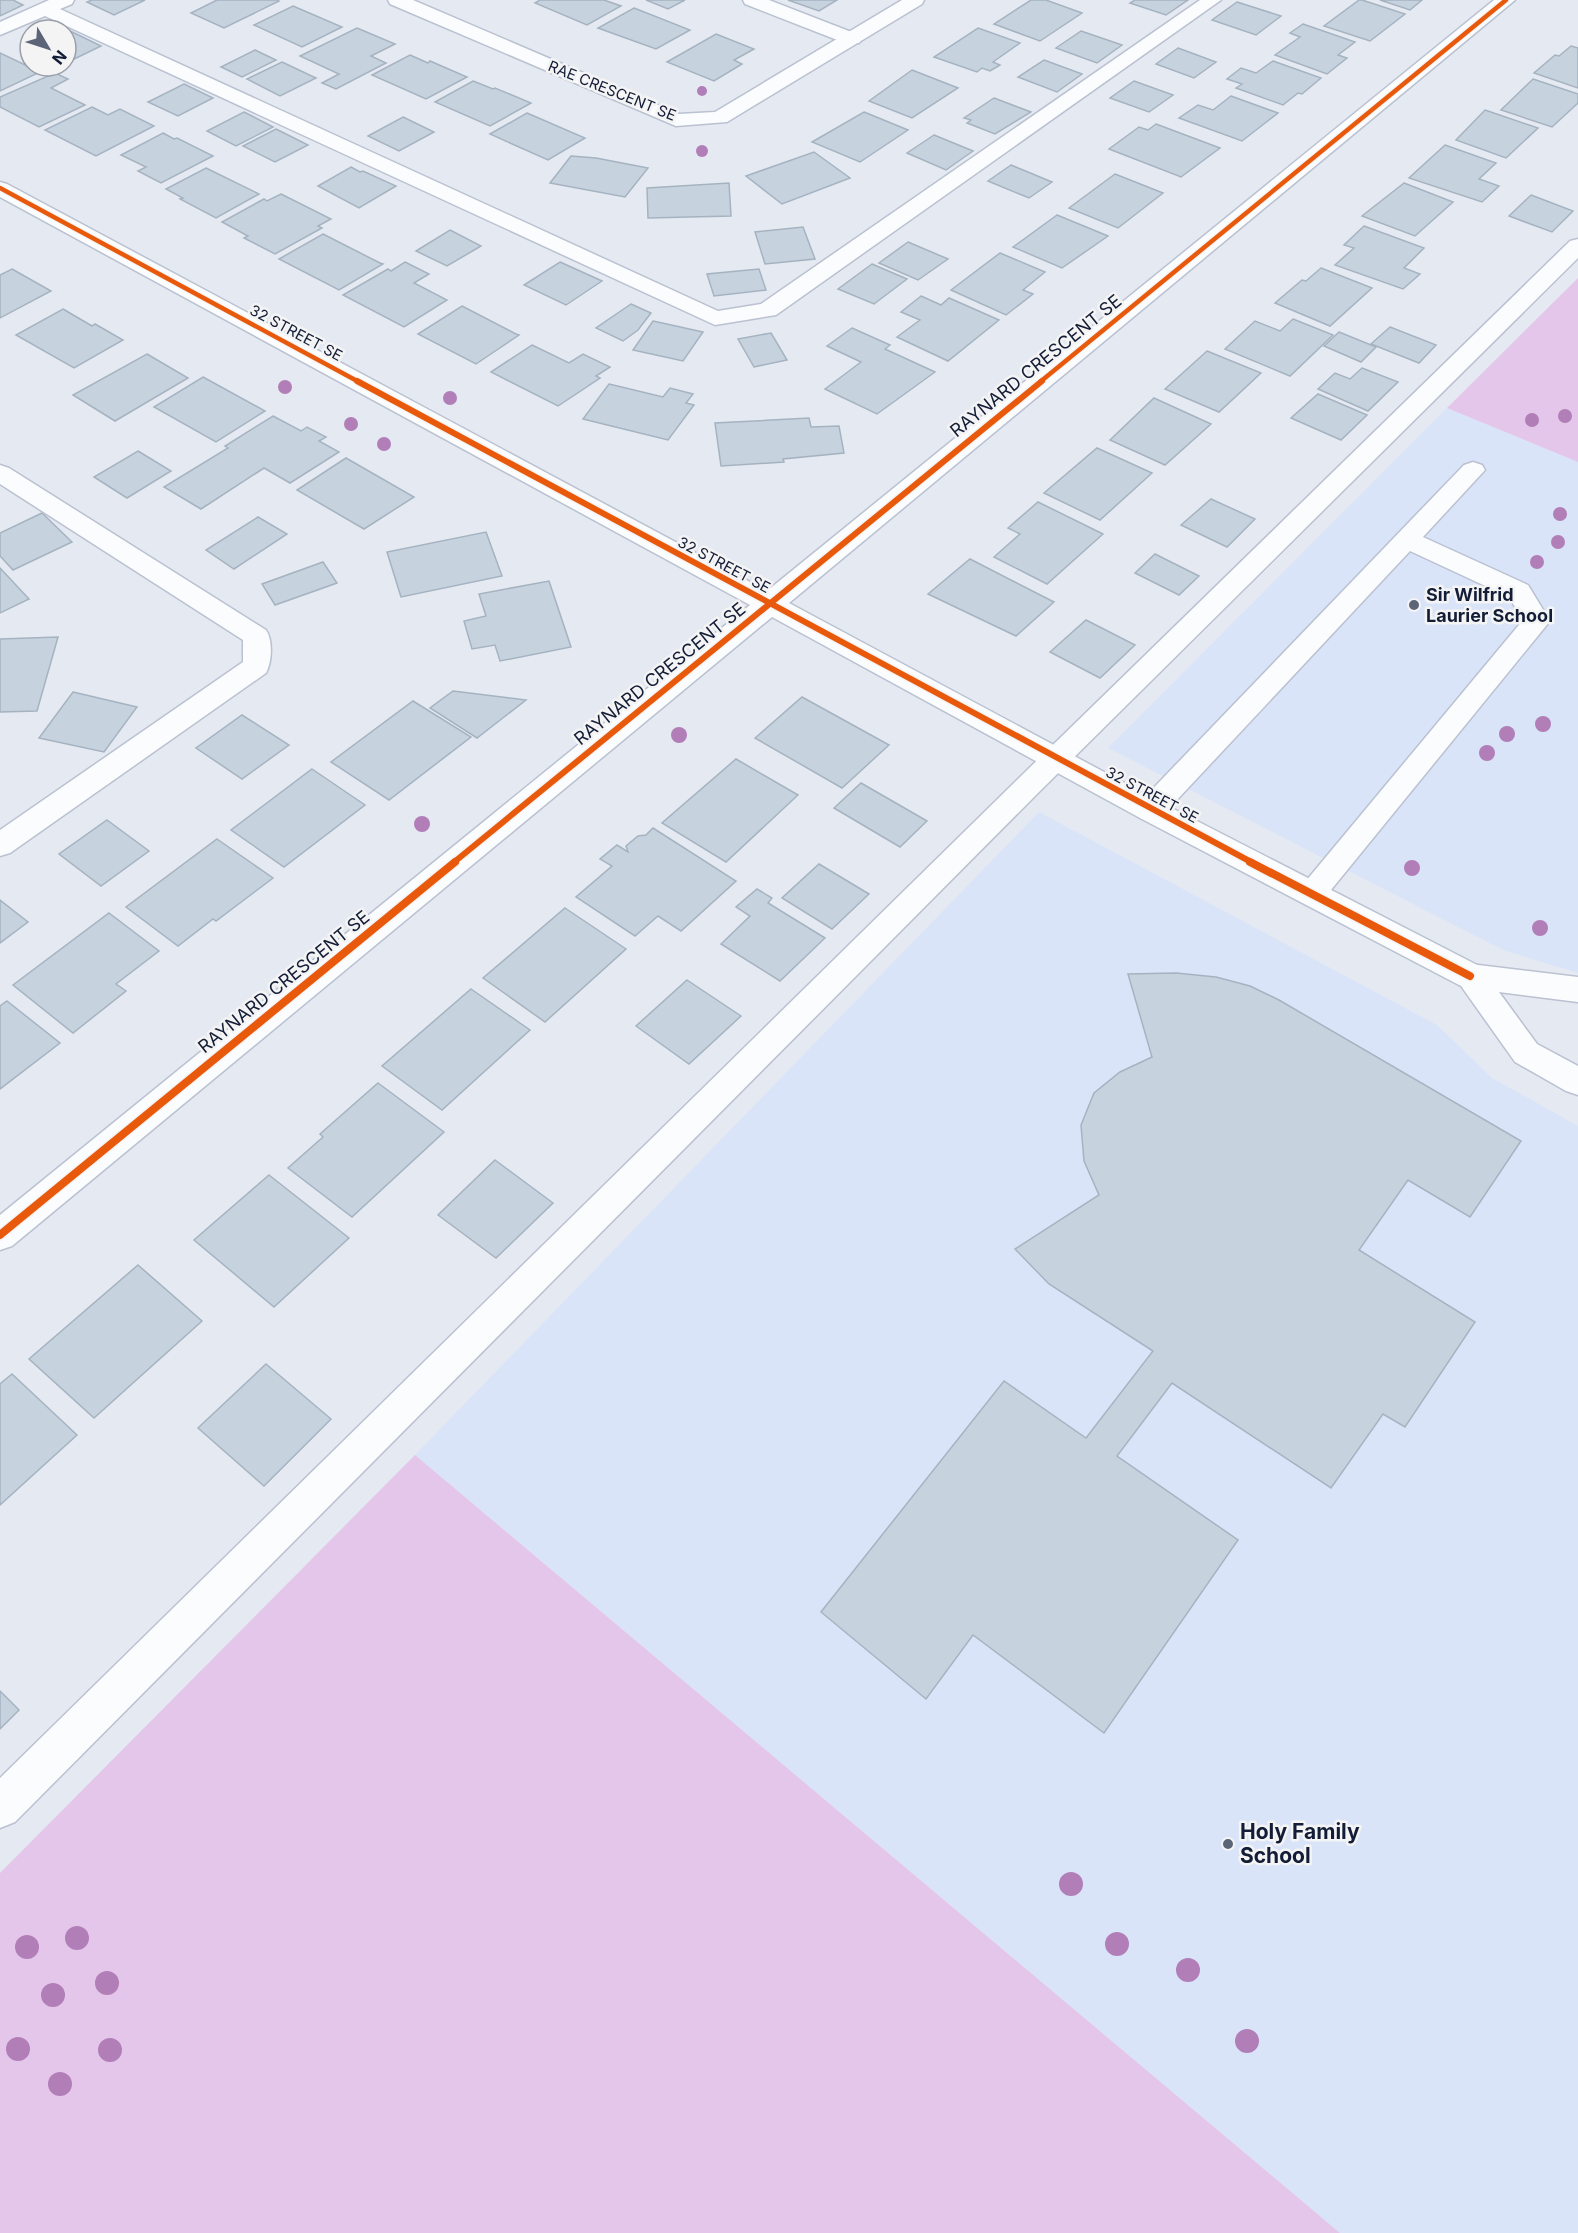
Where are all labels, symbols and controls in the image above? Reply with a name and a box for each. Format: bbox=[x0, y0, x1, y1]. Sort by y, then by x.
north arrow bbox=[18, 18, 78, 78]
text: N bbox=[48, 46, 71, 68]
street label: RAE CRESCENT SE bbox=[545, 56, 679, 125]
street label: RAYNARD CRESCENT SE bbox=[946, 290, 1126, 441]
street label: 32 STREET SE bbox=[247, 300, 346, 365]
street label: 32 STREET SE bbox=[675, 532, 774, 597]
place label: Sir Wilfrid Laurier School bbox=[1426, 584, 1553, 626]
street label: RAYNARD CRESCENT SE bbox=[570, 598, 750, 749]
marker: Sir Wilfrid Laurier School bbox=[1407, 598, 1421, 612]
street label: 32 STREET SE bbox=[1103, 762, 1202, 827]
street label: RAYNARD CRESCENT SE bbox=[194, 906, 374, 1057]
place label: Holy Family School bbox=[1240, 1819, 1360, 1868]
marker: Holy Family School bbox=[1221, 1837, 1235, 1851]

